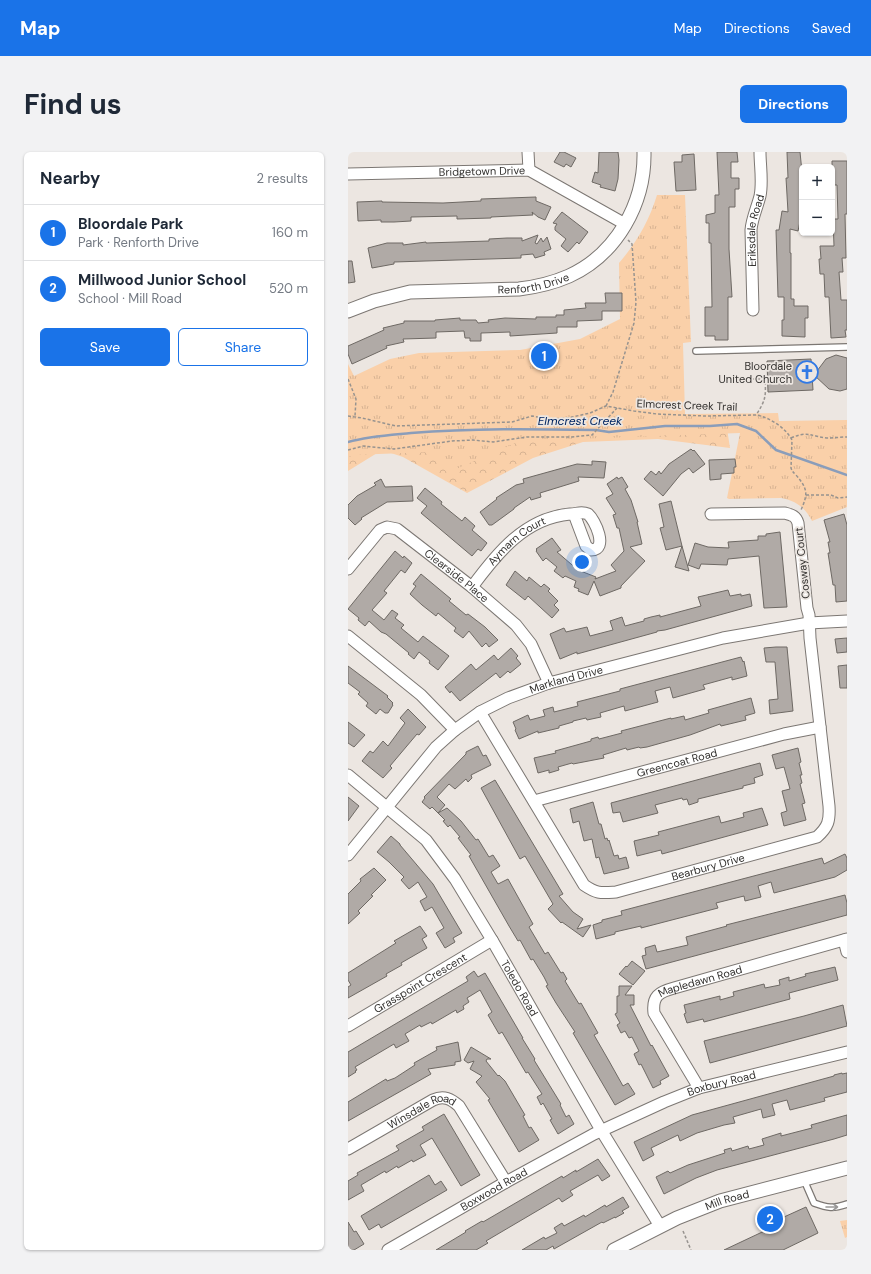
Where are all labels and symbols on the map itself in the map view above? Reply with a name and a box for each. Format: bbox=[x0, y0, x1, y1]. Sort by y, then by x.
street label: Bridgetown Drive bbox=[439, 163, 525, 179]
street label: Eriksdale Road bbox=[744, 193, 767, 267]
street label: Renforth Drive bbox=[498, 270, 571, 297]
pin: 1 bbox=[531, 341, 557, 371]
place label: Bloordale United Church bbox=[719, 359, 792, 386]
church icon: Bloordale United Church bbox=[794, 359, 820, 385]
street label: Elmcrest Creek Trail bbox=[636, 396, 738, 414]
water label: Elmcrest Creek bbox=[538, 413, 623, 429]
street label: Aymarn Court bbox=[485, 513, 548, 568]
street label: Cosway Court bbox=[791, 527, 813, 599]
street label: Clearside Place bbox=[422, 546, 492, 605]
your location bbox=[572, 552, 592, 572]
street label: Markland Drive bbox=[527, 662, 604, 697]
street label: Greencoat Road bbox=[635, 745, 719, 780]
street label: Bearbury Drive bbox=[670, 850, 746, 884]
street label: Grasspoint Crescent bbox=[371, 950, 469, 1016]
street label: Toledo Road bbox=[498, 958, 541, 1019]
street label: Mapledawn Road bbox=[655, 962, 744, 1000]
street label: Boxbury Road bbox=[685, 1067, 757, 1099]
street label: Winsdale Road bbox=[385, 1091, 459, 1132]
street label: Boxwood Road bbox=[458, 1165, 530, 1214]
street label: Mill Road bbox=[703, 1187, 751, 1213]
one-way arrow bbox=[825, 1203, 838, 1211]
pin: 2 bbox=[757, 1204, 783, 1234]

